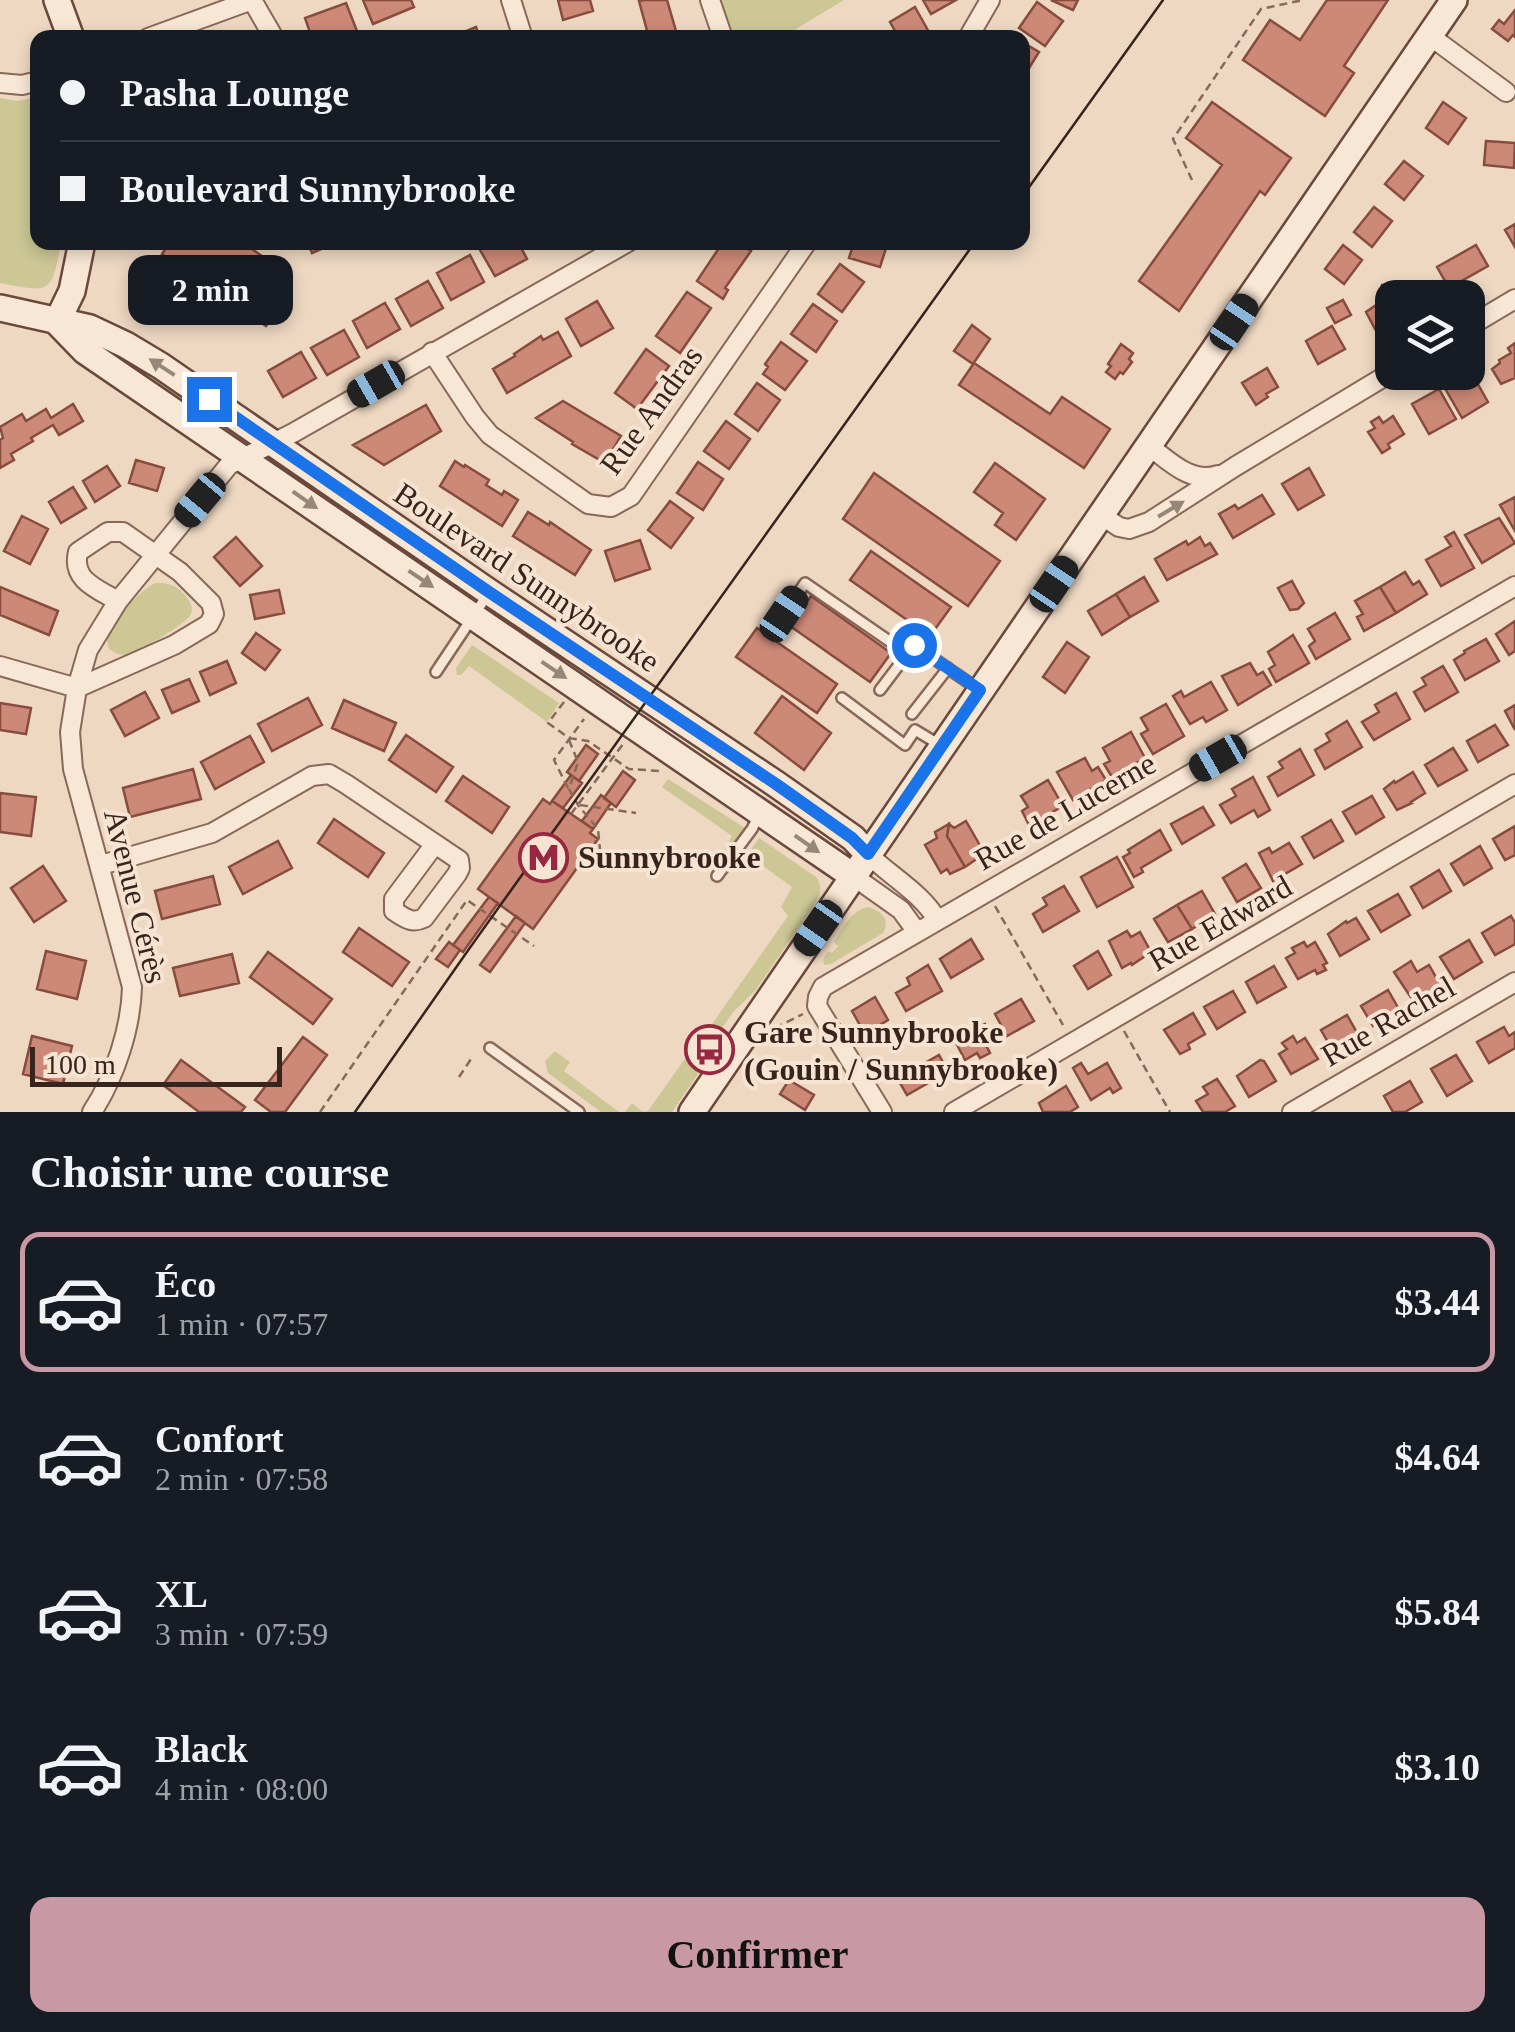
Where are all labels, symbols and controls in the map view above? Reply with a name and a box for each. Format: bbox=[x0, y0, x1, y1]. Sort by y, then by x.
text: Pasha Lounge bbox=[120, 72, 349, 114]
text: Boulevard Sunnybrooke bbox=[120, 168, 515, 210]
callout: 2 min bbox=[126, 254, 292, 324]
text: 2 min bbox=[172, 272, 249, 308]
map controls bbox=[1375, 280, 1485, 390]
button: layers bbox=[1375, 280, 1485, 390]
car bbox=[1205, 289, 1263, 355]
street label: Rue Andras bbox=[592, 339, 710, 481]
car bbox=[343, 356, 409, 412]
one-way arrow bbox=[149, 359, 176, 377]
route end bbox=[187, 377, 232, 422]
car bbox=[169, 467, 231, 533]
street label: Boulevard Sunnybrooke bbox=[388, 475, 666, 679]
one-way arrow bbox=[292, 490, 319, 509]
one-way arrow bbox=[1157, 501, 1185, 518]
car bbox=[1025, 551, 1083, 617]
one-way arrow bbox=[407, 570, 434, 588]
car bbox=[755, 581, 813, 647]
route start bbox=[892, 623, 937, 668]
one-way arrow bbox=[541, 660, 568, 679]
car bbox=[1185, 730, 1251, 786]
street label: Rue de Lucerne bbox=[968, 745, 1162, 877]
street label: Avenue Cérès bbox=[97, 805, 175, 987]
metro station icon: Sunnybrooke bbox=[517, 831, 569, 883]
one-way arrow bbox=[794, 834, 820, 853]
place label: Sunnybrooke bbox=[578, 839, 761, 875]
street label: Rue Edward bbox=[1142, 868, 1298, 978]
car bbox=[789, 895, 847, 961]
street label: Rue Rachel bbox=[1315, 968, 1461, 1074]
place label: Gare Sunnybrooke (Gouin / Sunnybrooke) bbox=[744, 1014, 1058, 1087]
bus stop icon: Gare Sunnybrooke (Gouin / Sunnybrooke) bbox=[683, 1024, 735, 1076]
scale bar bbox=[30, 1042, 282, 1086]
text: 100 m bbox=[45, 1049, 116, 1080]
text: Choisir une course bbox=[30, 1147, 389, 1197]
icon: car bbox=[35, 1257, 125, 1347]
text: Éco bbox=[155, 1263, 216, 1305]
text: $3.44 bbox=[1395, 1281, 1480, 1323]
text: 1 min · 07:57 bbox=[155, 1306, 328, 1342]
icon: car bbox=[35, 1412, 125, 1502]
text: Confort bbox=[155, 1418, 284, 1460]
text: $4.64 bbox=[1395, 1436, 1480, 1478]
text: 2 min · 07:58 bbox=[155, 1461, 328, 1497]
icon: car bbox=[35, 1567, 125, 1657]
text: XL bbox=[155, 1573, 208, 1615]
text: $5.84 bbox=[1395, 1591, 1480, 1633]
text: 3 min · 07:59 bbox=[155, 1616, 328, 1652]
icon: car bbox=[35, 1722, 125, 1812]
text: Black bbox=[155, 1728, 248, 1770]
text: $3.10 bbox=[1395, 1746, 1480, 1788]
text: 4 min · 08:00 bbox=[155, 1771, 328, 1807]
button: Confirmer bbox=[30, 1897, 1485, 2012]

